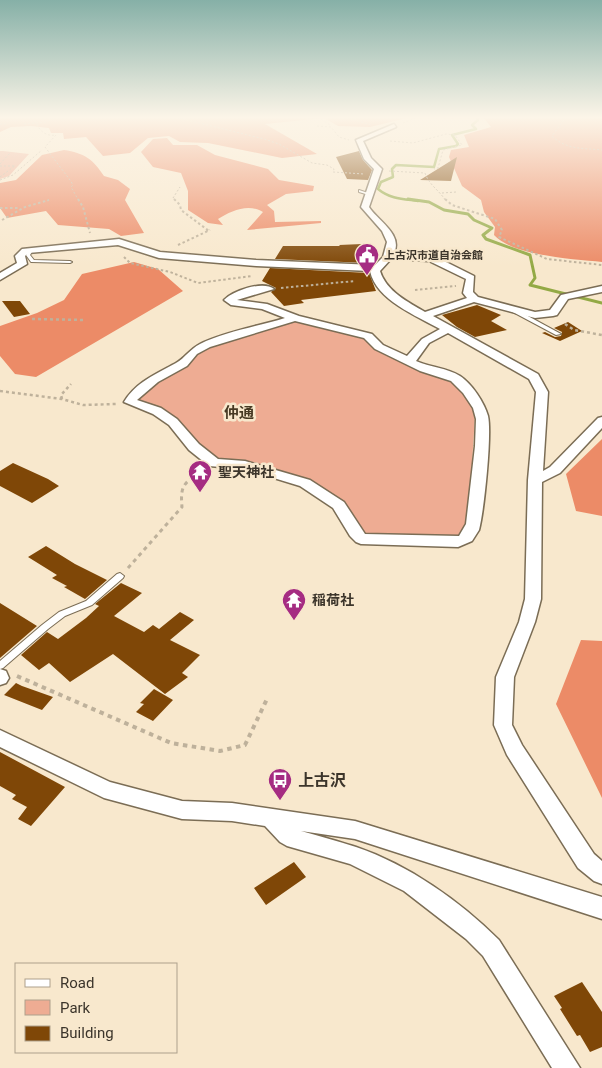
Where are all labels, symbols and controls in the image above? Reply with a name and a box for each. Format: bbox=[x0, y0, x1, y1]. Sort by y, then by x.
public building icon: 上古沢市道自治会館 bbox=[354, 242, 380, 276]
place label: 上古沢市道自治会館 bbox=[384, 249, 483, 262]
district label: 仲通 bbox=[224, 404, 254, 422]
temple icon: 聖天神社 bbox=[187, 459, 213, 493]
place label: 聖天神社 bbox=[218, 464, 274, 480]
temple icon: 稲荷社 bbox=[281, 587, 307, 621]
place label: 稲荷社 bbox=[312, 592, 354, 608]
bus stop icon: 上古沢 bbox=[267, 767, 293, 801]
place label: 上古沢 bbox=[298, 771, 346, 790]
legend bbox=[15, 963, 178, 1053]
text: Road bbox=[60, 974, 94, 992]
text: Park bbox=[60, 999, 91, 1017]
text: Building bbox=[60, 1024, 114, 1042]

